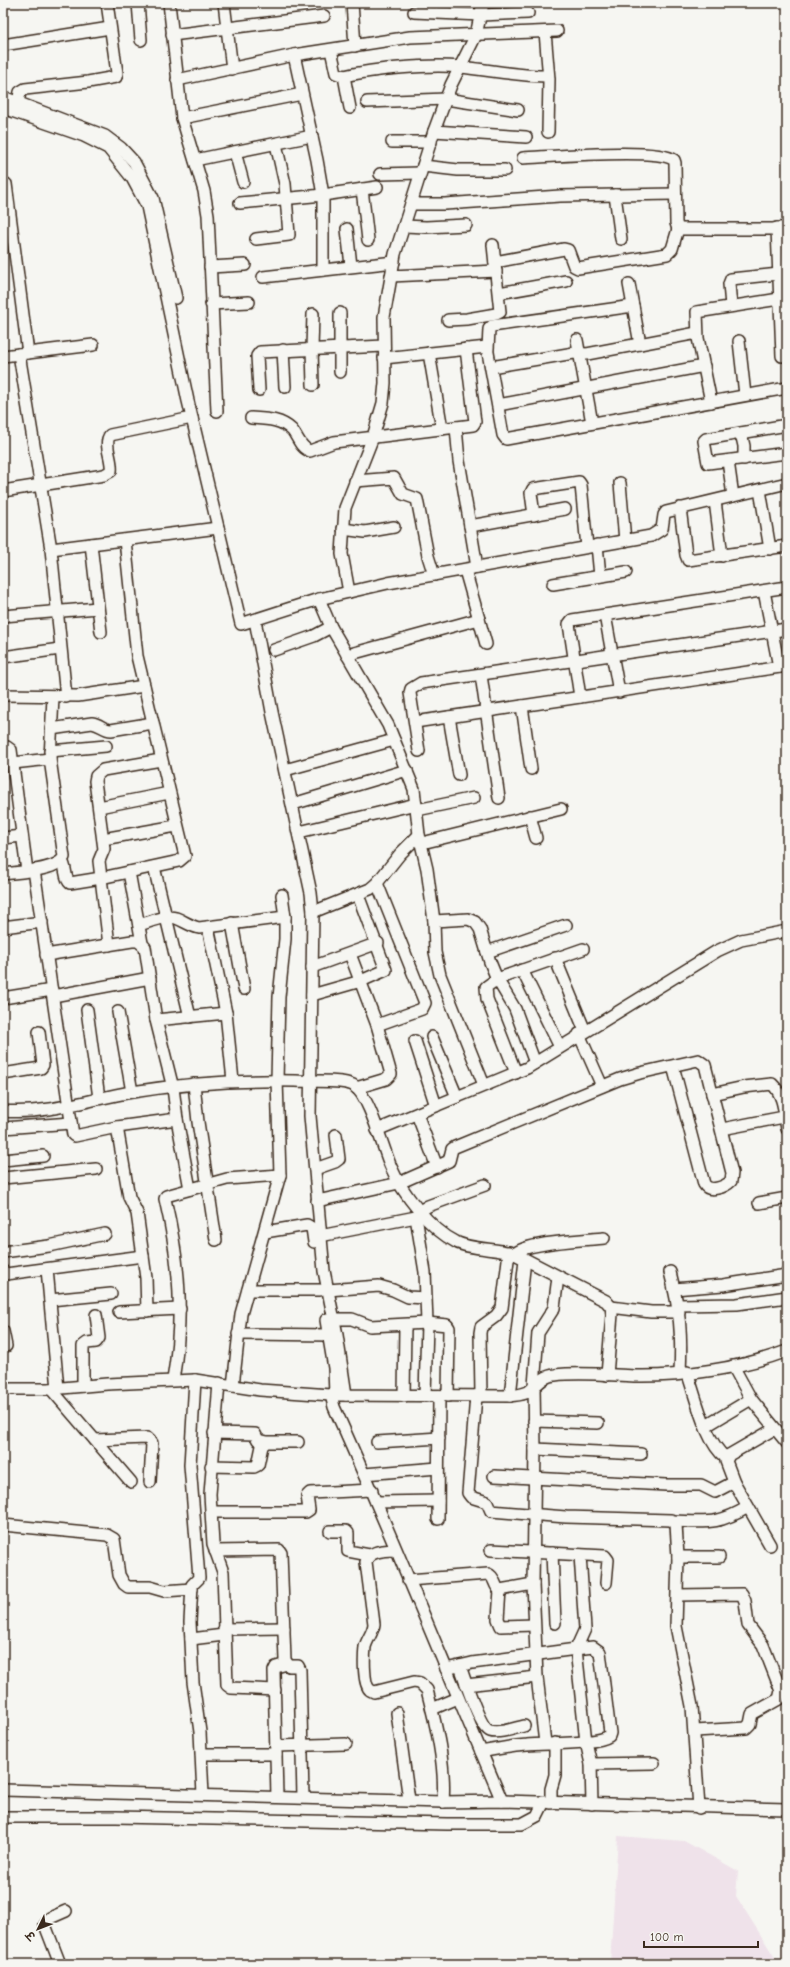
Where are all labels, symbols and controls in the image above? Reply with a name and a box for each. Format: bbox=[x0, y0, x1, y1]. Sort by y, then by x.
north arrow bbox=[18, 1909, 58, 1949]
scale bar bbox=[644, 1923, 758, 1949]
text: उ bbox=[23, 1927, 39, 1943]
text: 100 m bbox=[650, 1930, 683, 1944]

